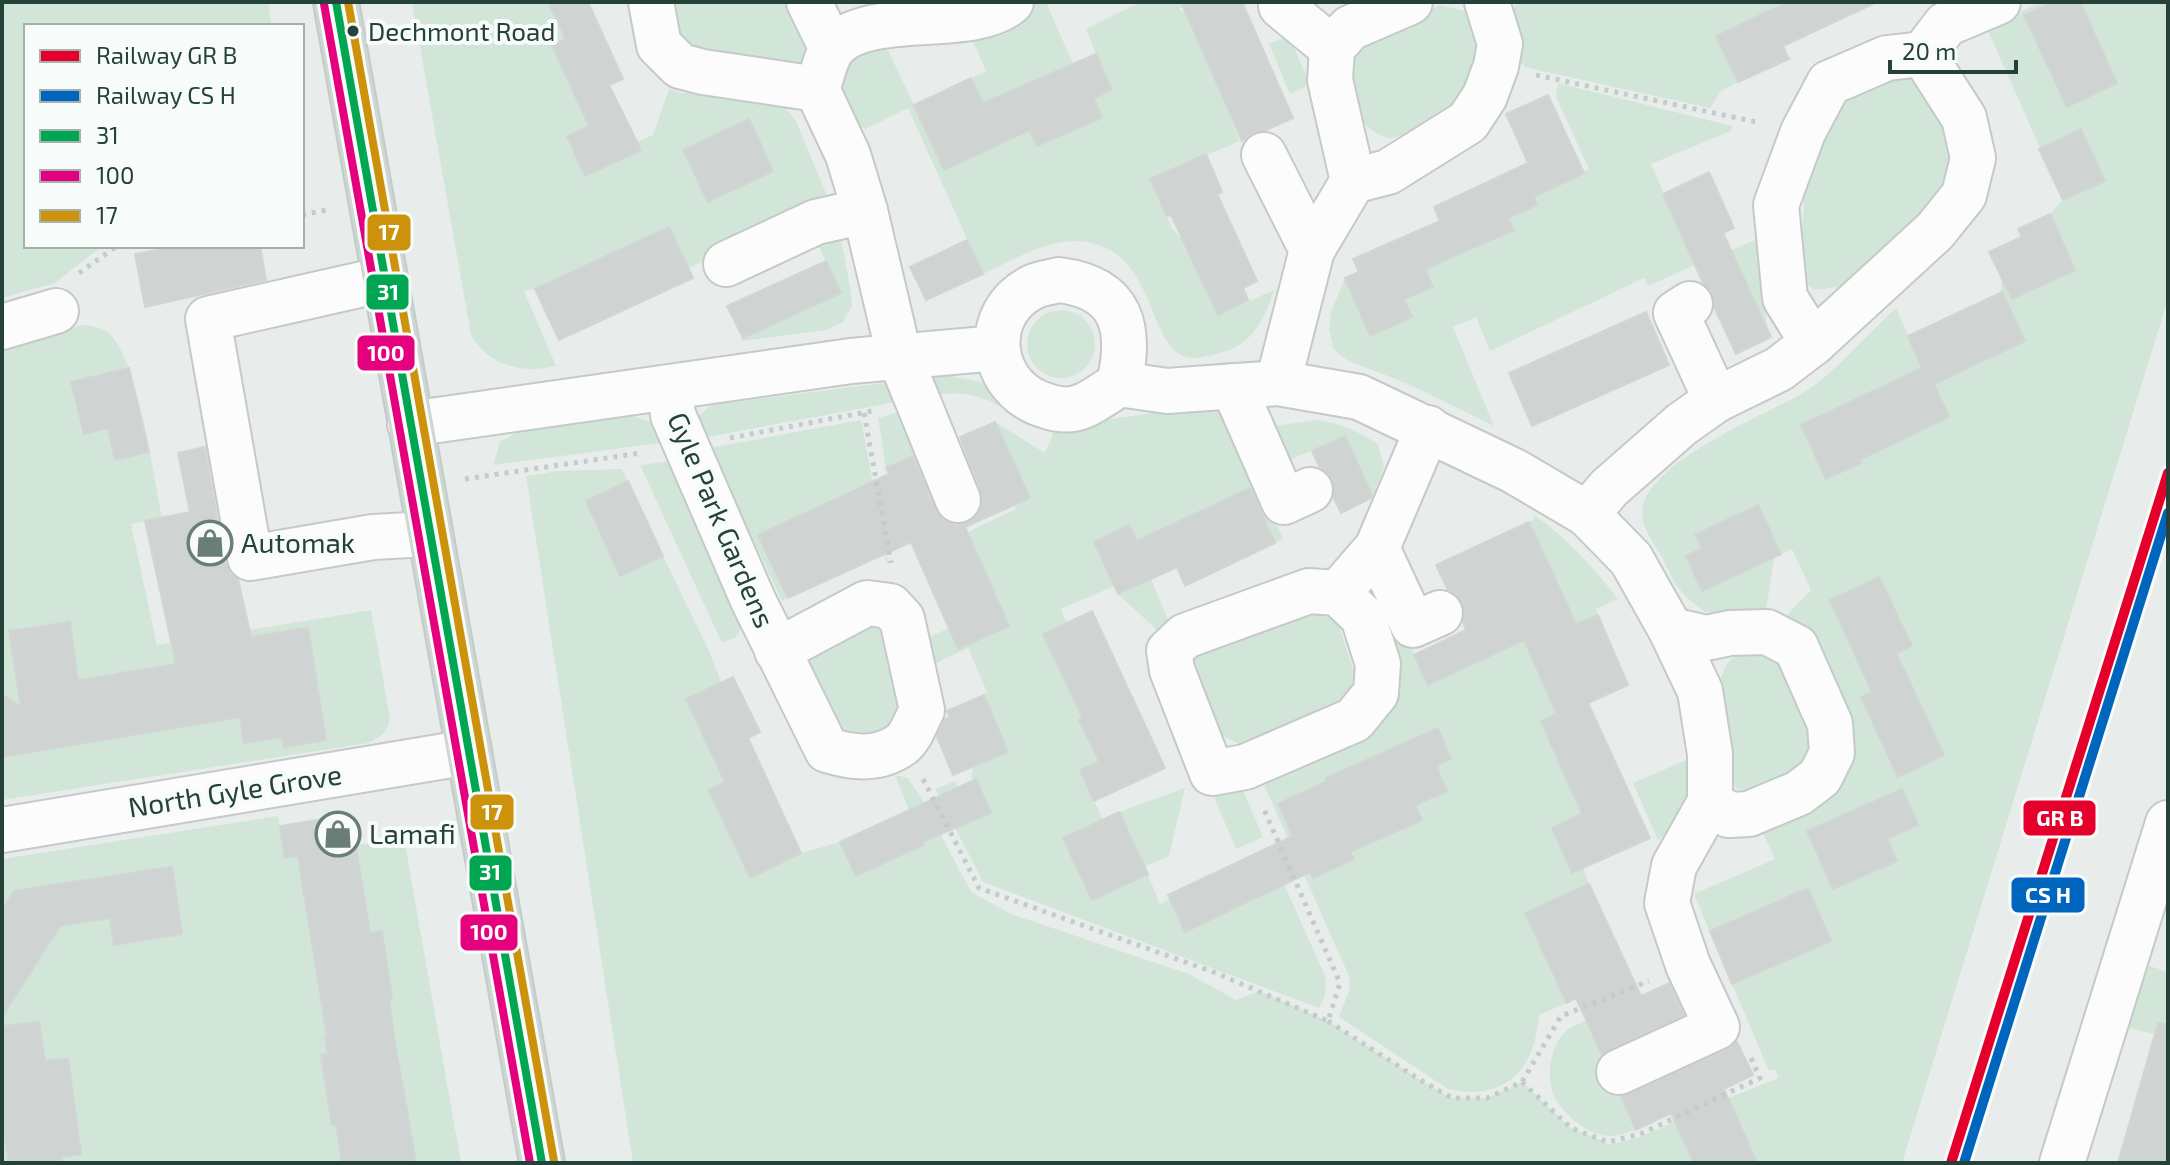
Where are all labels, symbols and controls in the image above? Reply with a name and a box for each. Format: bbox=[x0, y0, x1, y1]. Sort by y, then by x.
place label: Dechmont Road bbox=[368, 15, 555, 46]
marker: Dechmont Road bbox=[345, 23, 361, 39]
legend bbox=[24, 24, 304, 248]
scale bar bbox=[1890, 24, 2016, 74]
text: 20 m bbox=[1902, 36, 1956, 65]
text: Railway GR B bbox=[96, 40, 237, 69]
text: Railway CS H bbox=[96, 80, 236, 109]
text: 31 bbox=[96, 120, 119, 149]
text: 100 bbox=[96, 160, 135, 189]
text: 17 bbox=[96, 200, 118, 229]
line badge: 17 bbox=[366, 213, 412, 252]
text: 17 bbox=[378, 218, 400, 244]
line badge: 31 bbox=[365, 273, 410, 311]
text: 31 bbox=[377, 278, 399, 304]
line badge: 100 bbox=[356, 334, 416, 372]
text: 100 bbox=[367, 339, 405, 365]
street label: Gyle Park Gardens bbox=[661, 407, 783, 632]
shop icon: Automak bbox=[186, 519, 234, 567]
place label: Automak bbox=[241, 525, 355, 559]
street label: North Gyle Grove bbox=[126, 756, 344, 824]
line badge: 17 bbox=[469, 793, 515, 831]
text: 17 bbox=[481, 798, 503, 824]
line badge: GR B bbox=[2022, 799, 2097, 837]
text: GR B bbox=[2036, 804, 2084, 830]
shop icon: Lamafi bbox=[314, 810, 362, 858]
place label: Lamafi bbox=[369, 816, 456, 850]
line badge: 31 bbox=[468, 854, 513, 892]
text: 31 bbox=[479, 858, 501, 884]
line badge: CS H bbox=[2010, 876, 2086, 914]
text: CS H bbox=[2025, 881, 2071, 907]
line badge: 100 bbox=[459, 913, 519, 952]
text: 100 bbox=[470, 918, 508, 944]

